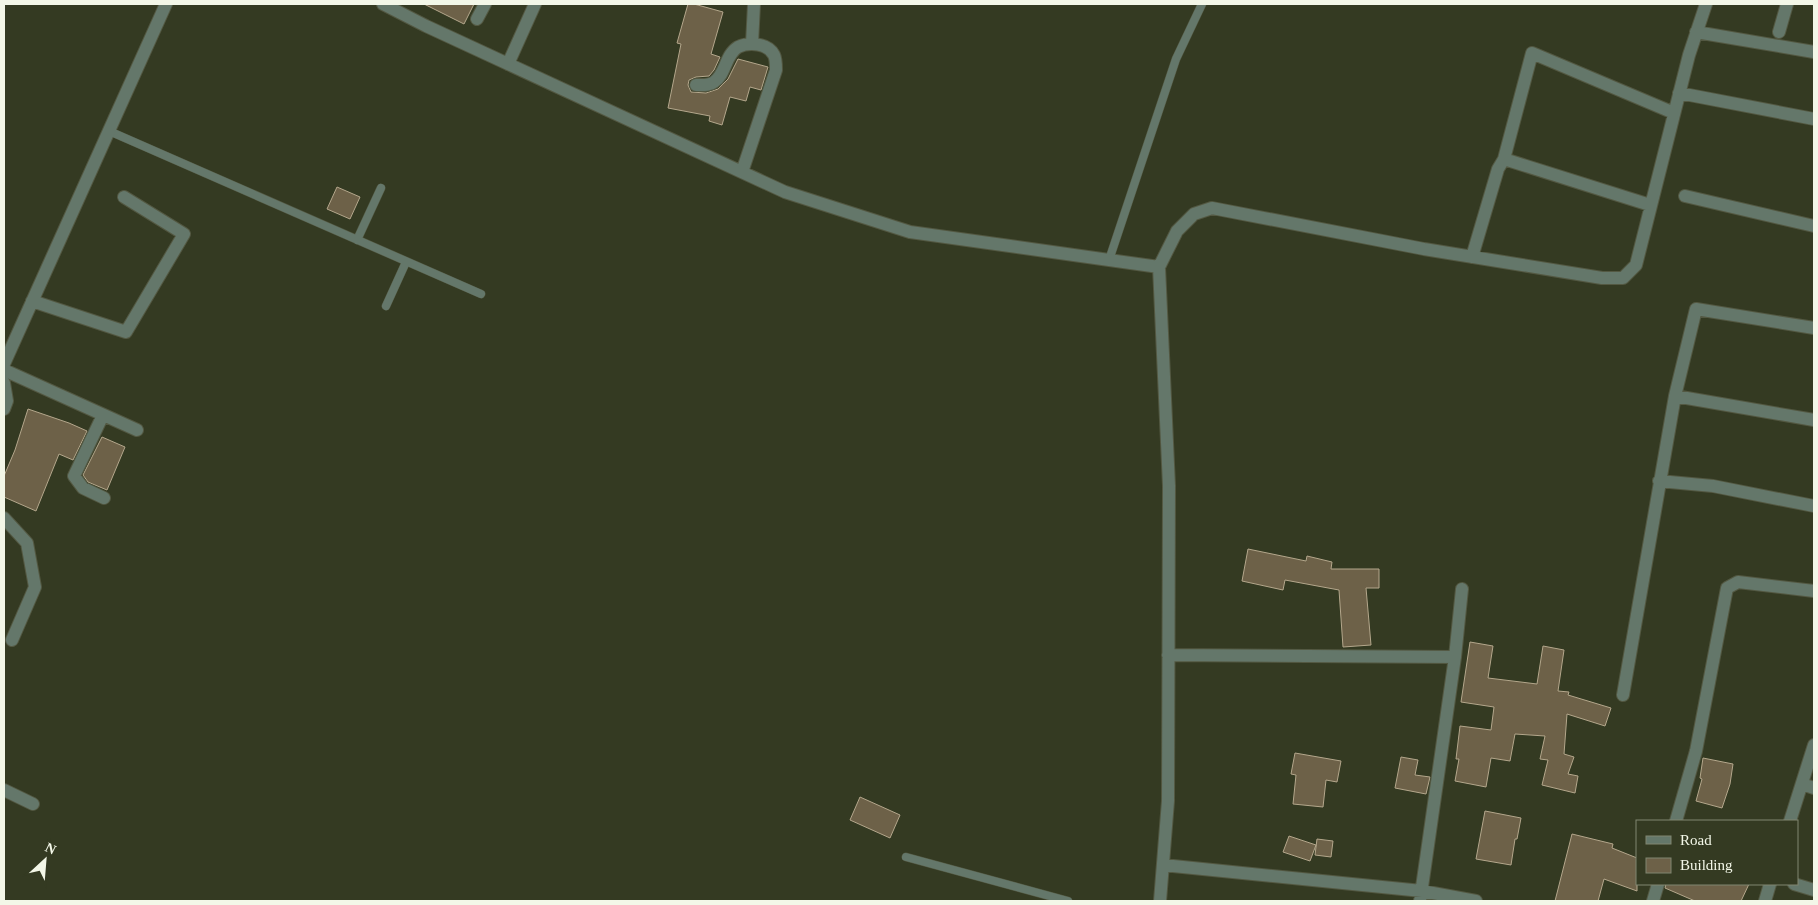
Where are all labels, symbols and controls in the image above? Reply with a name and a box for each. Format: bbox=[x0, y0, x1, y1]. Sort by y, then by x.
legend bbox=[1636, 820, 1798, 885]
text: Road bbox=[1680, 832, 1712, 848]
north arrow bbox=[20, 835, 70, 885]
text: N bbox=[43, 840, 58, 858]
text: Building bbox=[1680, 857, 1733, 873]

